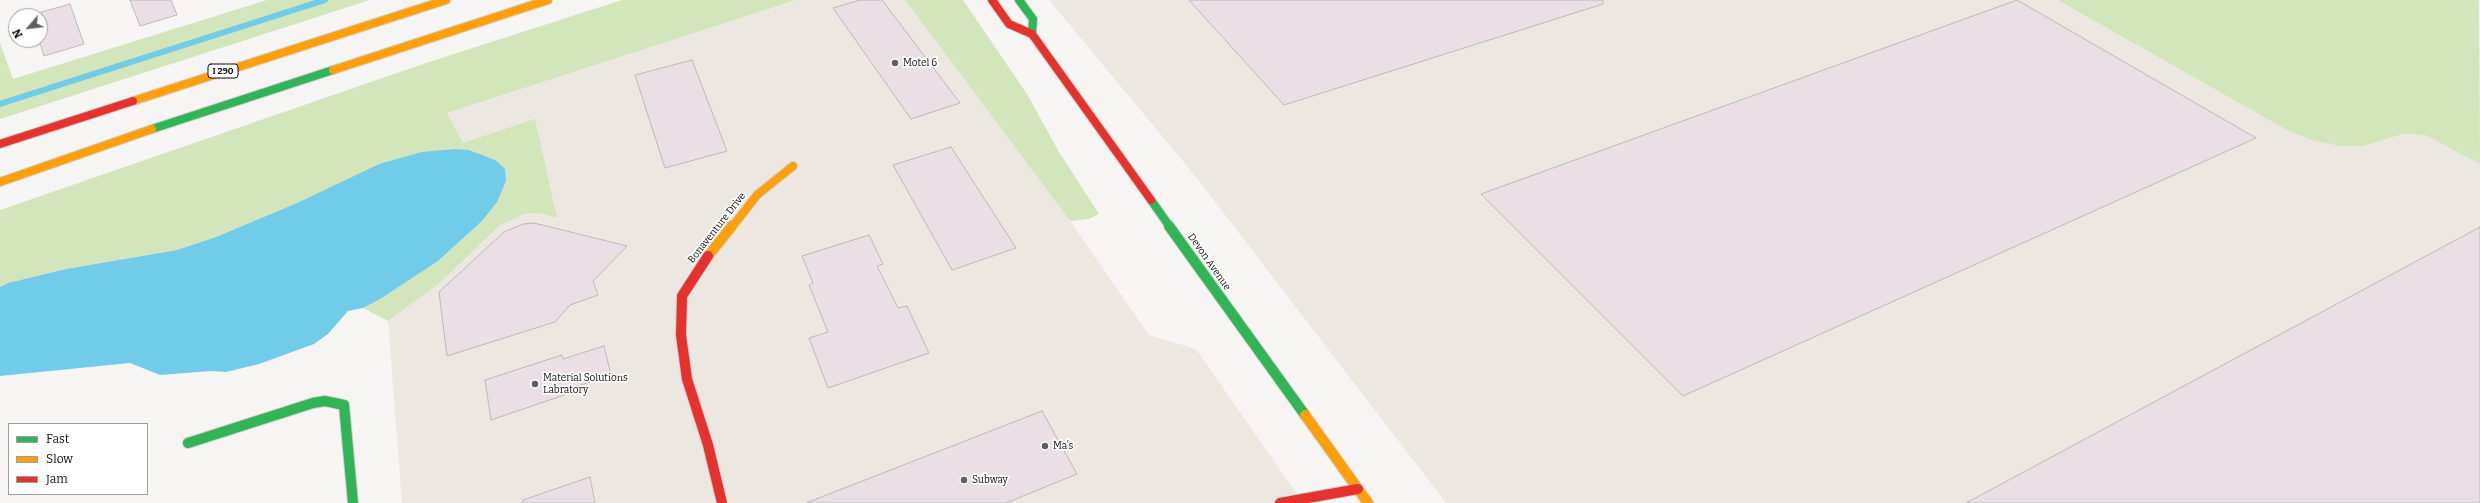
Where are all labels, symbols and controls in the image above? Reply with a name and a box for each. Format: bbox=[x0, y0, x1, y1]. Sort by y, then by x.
north arrow bbox=[8, 8, 48, 48]
text: N bbox=[10, 27, 26, 40]
place label: Motel 6 bbox=[903, 57, 937, 69]
marker: Motel 6 bbox=[890, 58, 900, 68]
road number: I 290 bbox=[208, 64, 238, 78]
street label: Bonaventure Drive bbox=[686, 190, 748, 266]
street label: Devon Avenue bbox=[1185, 231, 1233, 293]
place label: Material Solutions Labratory bbox=[543, 372, 628, 396]
marker: Material Solutions Labratory bbox=[530, 379, 540, 389]
legend bbox=[8, 423, 148, 495]
text: Fast bbox=[46, 432, 69, 446]
place label: Ma's bbox=[1053, 440, 1073, 452]
marker: Ma's bbox=[1040, 441, 1050, 451]
text: Slow bbox=[46, 452, 73, 466]
text: Jam bbox=[46, 472, 68, 486]
place label: Subway bbox=[972, 474, 1008, 486]
marker: Subway bbox=[959, 475, 969, 485]

